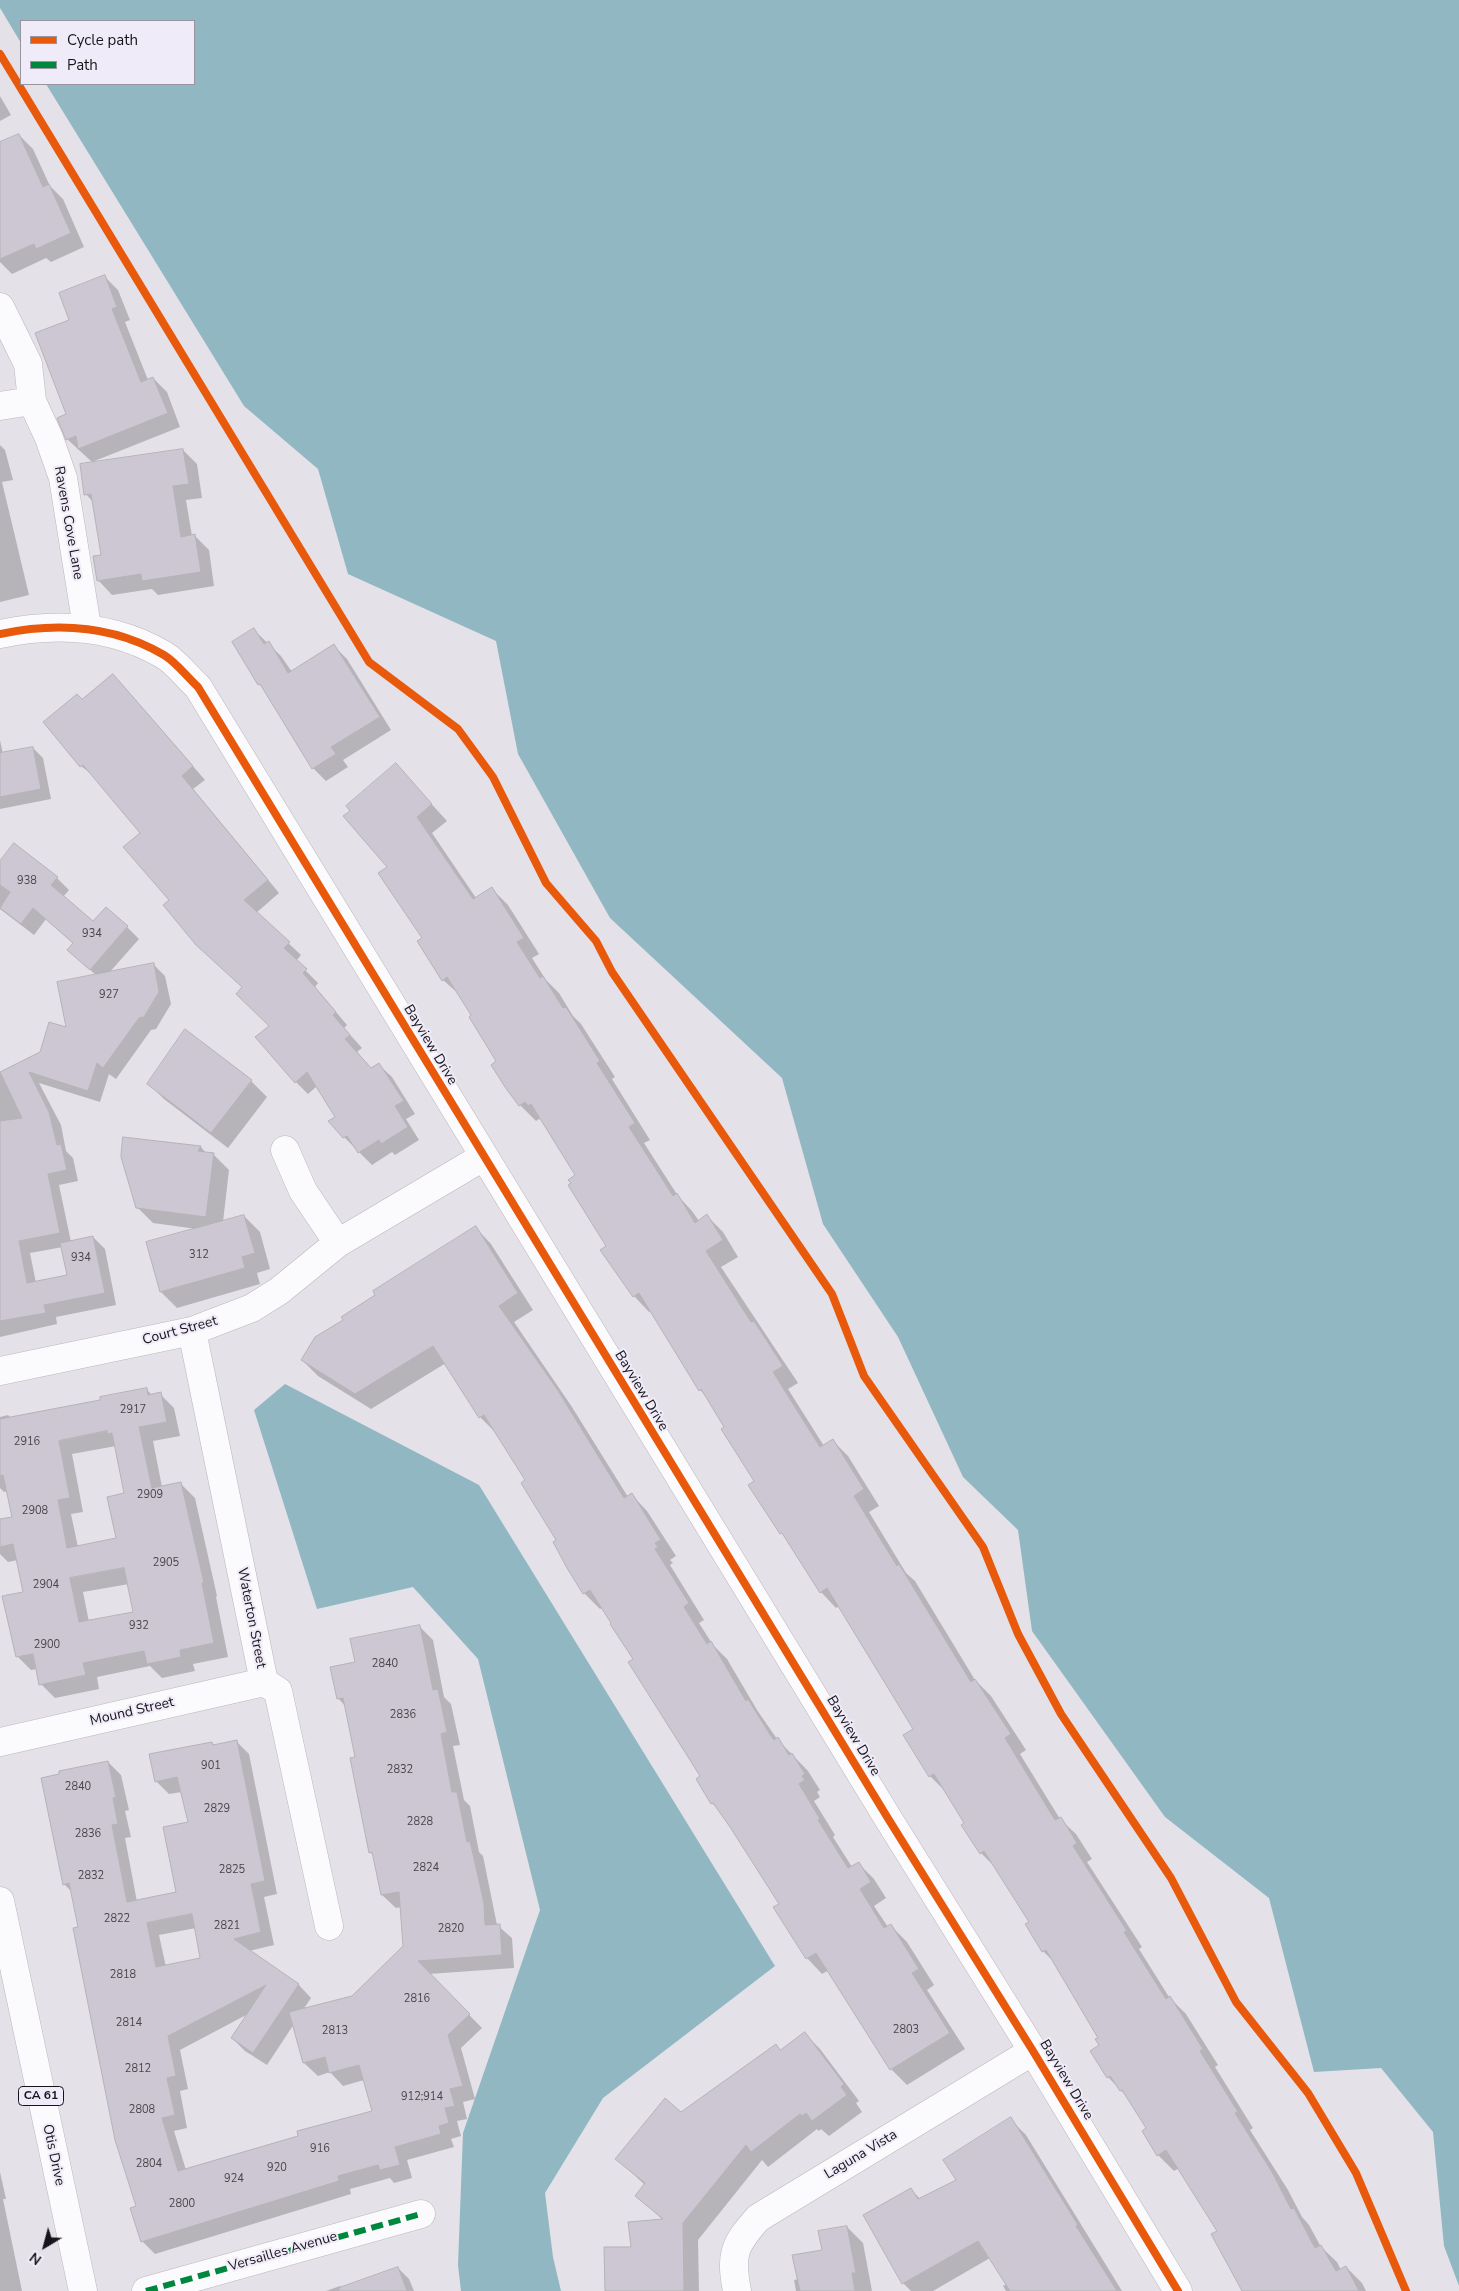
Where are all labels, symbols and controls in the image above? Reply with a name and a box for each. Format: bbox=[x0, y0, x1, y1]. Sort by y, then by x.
legend bbox=[20, 20, 195, 85]
text: Cycle path bbox=[67, 30, 138, 50]
text: Path bbox=[67, 55, 98, 75]
street label: Ravens Cove Lane bbox=[50, 465, 86, 581]
house number: 938 bbox=[17, 874, 37, 888]
house number: 934 bbox=[82, 927, 102, 941]
house number: 927 bbox=[99, 988, 119, 1002]
street label: Bayview Drive bbox=[399, 1002, 461, 1088]
house number: 312 bbox=[189, 1248, 209, 1262]
house number: 934 bbox=[71, 1251, 91, 1265]
street label: Court Street bbox=[141, 1313, 219, 1349]
street label: Bayview Drive bbox=[610, 1348, 672, 1434]
house number: 2917 bbox=[120, 1403, 146, 1417]
house number: 2916 bbox=[14, 1435, 40, 1449]
house number: 2909 bbox=[137, 1488, 163, 1502]
house number: 2908 bbox=[22, 1504, 48, 1518]
house number: 2905 bbox=[153, 1556, 179, 1570]
street label: Waterton Street bbox=[233, 1566, 269, 1670]
house number: 2904 bbox=[33, 1578, 59, 1592]
house number: 932 bbox=[129, 1619, 149, 1633]
house number: 2900 bbox=[34, 1638, 60, 1652]
house number: 2840 bbox=[372, 1657, 398, 1671]
street label: Bayview Drive bbox=[822, 1693, 884, 1779]
street label: Mound Street bbox=[88, 1694, 176, 1730]
house number: 2836 bbox=[390, 1708, 416, 1722]
house number: 901 bbox=[201, 1759, 221, 1773]
house number: 2832 bbox=[387, 1763, 413, 1777]
house number: 2840 bbox=[65, 1780, 91, 1794]
house number: 2829 bbox=[204, 1802, 230, 1816]
house number: 2828 bbox=[407, 1815, 433, 1829]
house number: 2836 bbox=[75, 1827, 101, 1841]
house number: 2824 bbox=[413, 1861, 439, 1875]
house number: 2825 bbox=[219, 1863, 245, 1877]
house number: 2832 bbox=[78, 1869, 104, 1883]
house number: 2822 bbox=[104, 1912, 130, 1926]
house number: 2821 bbox=[214, 1919, 240, 1933]
house number: 2820 bbox=[438, 1922, 464, 1936]
house number: 2818 bbox=[110, 1968, 136, 1982]
house number: 2816 bbox=[404, 1992, 430, 2006]
house number: 2814 bbox=[116, 2016, 142, 2030]
house number: 2803 bbox=[893, 2023, 919, 2037]
house number: 2813 bbox=[322, 2024, 348, 2038]
street label: Bayview Drive bbox=[1035, 2037, 1097, 2123]
house number: 2812 bbox=[125, 2062, 151, 2076]
road number: CA 61 bbox=[18, 2086, 64, 2106]
house number: 912;914 bbox=[401, 2090, 443, 2104]
house number: 2808 bbox=[129, 2103, 155, 2117]
street label: Otis Drive bbox=[38, 2123, 68, 2187]
street label: Laguna Vista bbox=[822, 2127, 900, 2183]
house number: 916 bbox=[310, 2142, 330, 2156]
house number: 2804 bbox=[136, 2157, 162, 2171]
house number: 920 bbox=[267, 2161, 287, 2175]
house number: 924 bbox=[224, 2172, 244, 2186]
house number: 2800 bbox=[169, 2197, 195, 2211]
north arrow bbox=[20, 2221, 70, 2271]
street label: Versailles Avenue bbox=[227, 2228, 339, 2276]
text: N bbox=[26, 2248, 46, 2269]

